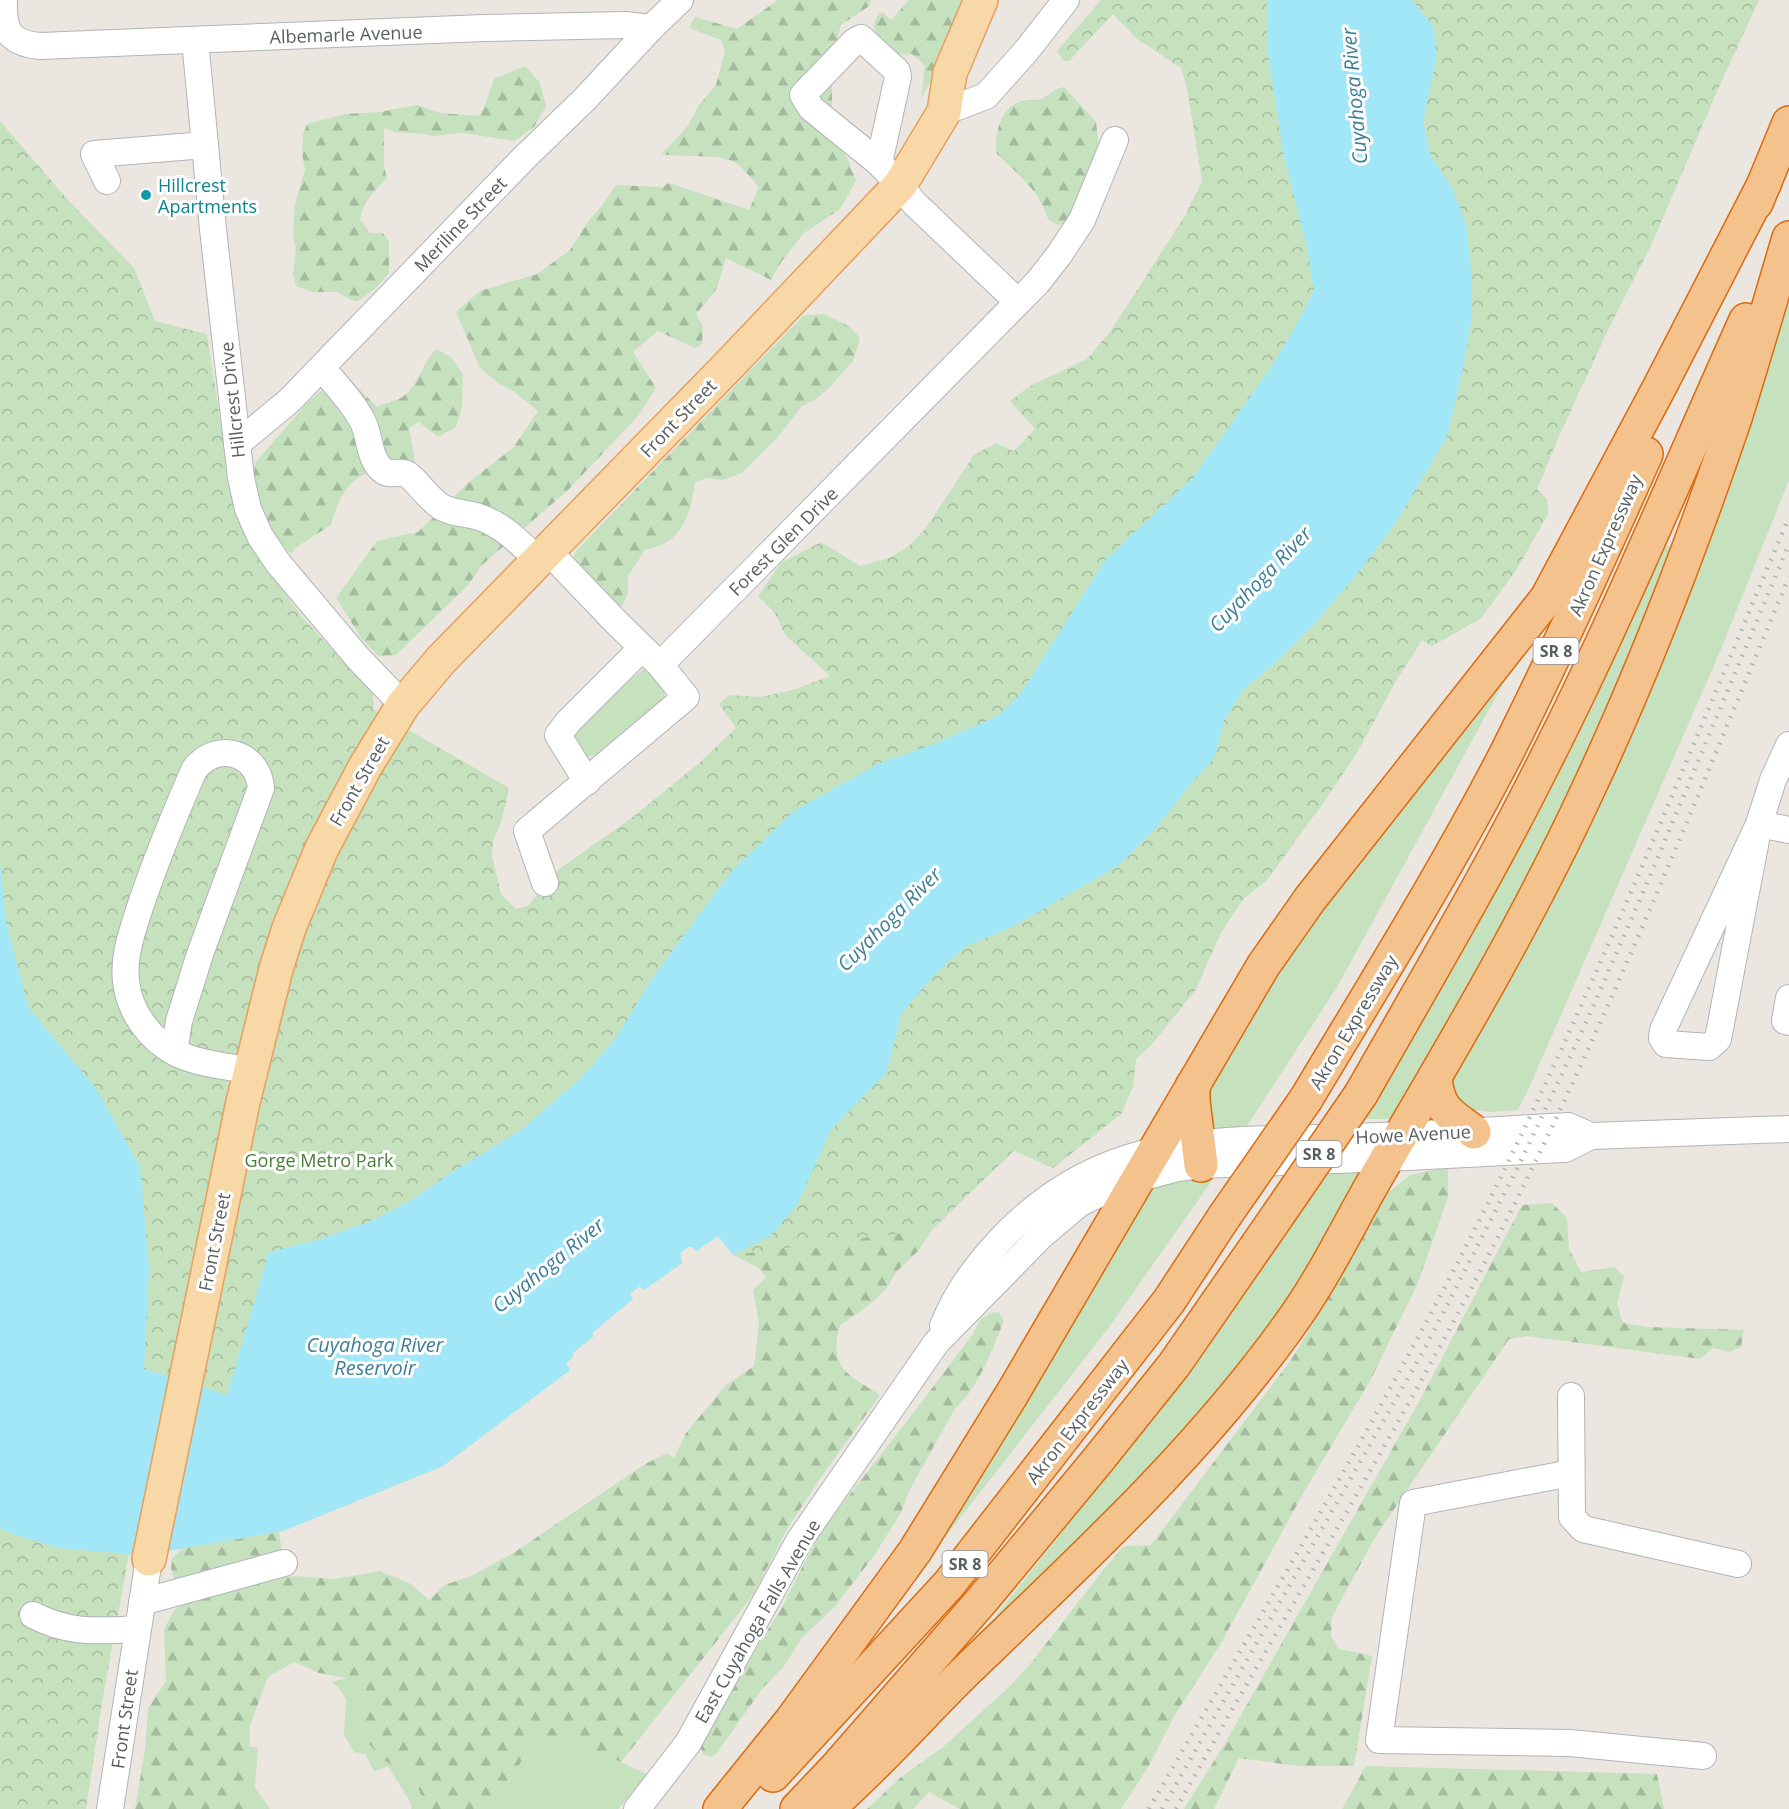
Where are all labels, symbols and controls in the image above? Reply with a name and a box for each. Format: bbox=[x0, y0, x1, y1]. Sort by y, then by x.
street label: Albemarle Avenue bbox=[269, 19, 423, 49]
water label: Cuyahoga River bbox=[1334, 25, 1373, 165]
street label: Meriline Street bbox=[409, 171, 511, 277]
place label: Hillcrest Apartments bbox=[158, 173, 257, 218]
marker: Hillcrest Apartments bbox=[139, 188, 153, 202]
street label: Hillcrest Drive bbox=[214, 341, 250, 459]
street label: Front Street bbox=[635, 374, 721, 462]
street label: Akron Expressway bbox=[1563, 469, 1647, 620]
street label: Forest Glen Drive bbox=[723, 481, 843, 601]
water label: Cuyahoga River bbox=[1203, 520, 1318, 638]
road number: SR 8 bbox=[1534, 638, 1578, 664]
street label: Front Street bbox=[324, 732, 394, 830]
water label: Cuyahoga River bbox=[831, 860, 948, 977]
street label: Akron Expressway bbox=[1303, 950, 1403, 1094]
street label: Howe Avenue bbox=[1355, 1119, 1471, 1149]
road number: SR 8 bbox=[1296, 1141, 1342, 1167]
park label: Gorge Metro Park bbox=[244, 1148, 394, 1172]
street label: Front Street bbox=[193, 1191, 235, 1293]
water label: Cuyahoga River bbox=[486, 1211, 611, 1319]
water label: Cuyahoga River Reservoir bbox=[306, 1331, 445, 1381]
street label: Akron Expressway bbox=[1021, 1353, 1134, 1489]
street label: East Cuyahoga Falls Avenue bbox=[689, 1515, 825, 1727]
road number: SR 8 bbox=[942, 1551, 988, 1577]
street label: Front Street bbox=[105, 1668, 143, 1770]

